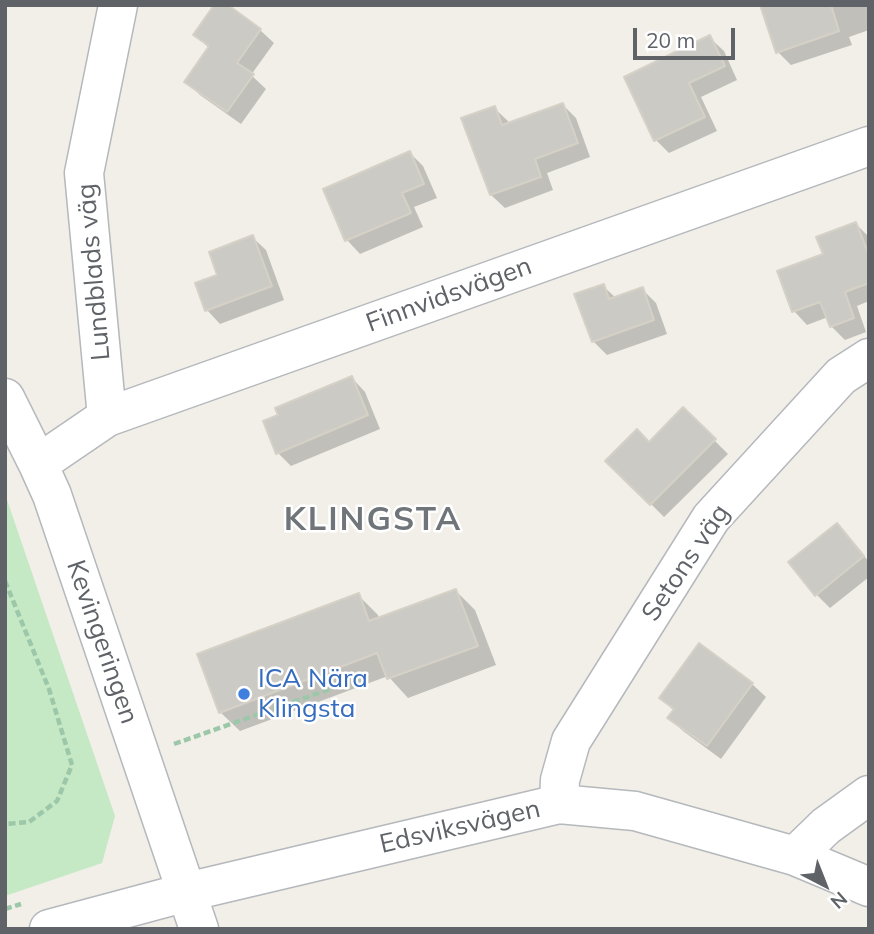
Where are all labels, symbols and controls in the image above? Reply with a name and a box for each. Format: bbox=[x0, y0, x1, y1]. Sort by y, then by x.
scale bar bbox=[636, 14, 738, 58]
text: 20 m bbox=[646, 27, 695, 53]
street label: Lundblads väg bbox=[71, 182, 117, 362]
street label: Finnvidsvägen bbox=[362, 251, 536, 339]
street label: Setons väg bbox=[636, 499, 736, 627]
district label: KLINGSTA bbox=[285, 500, 461, 540]
street label: Kevingeringen bbox=[59, 556, 145, 728]
place label: ICA Nära Klingsta bbox=[258, 663, 368, 724]
marker: ICA Nära Klingsta bbox=[236, 686, 252, 702]
street label: Edsviksvägen bbox=[377, 793, 543, 861]
north arrow bbox=[790, 850, 860, 920]
text: N bbox=[826, 887, 852, 914]

